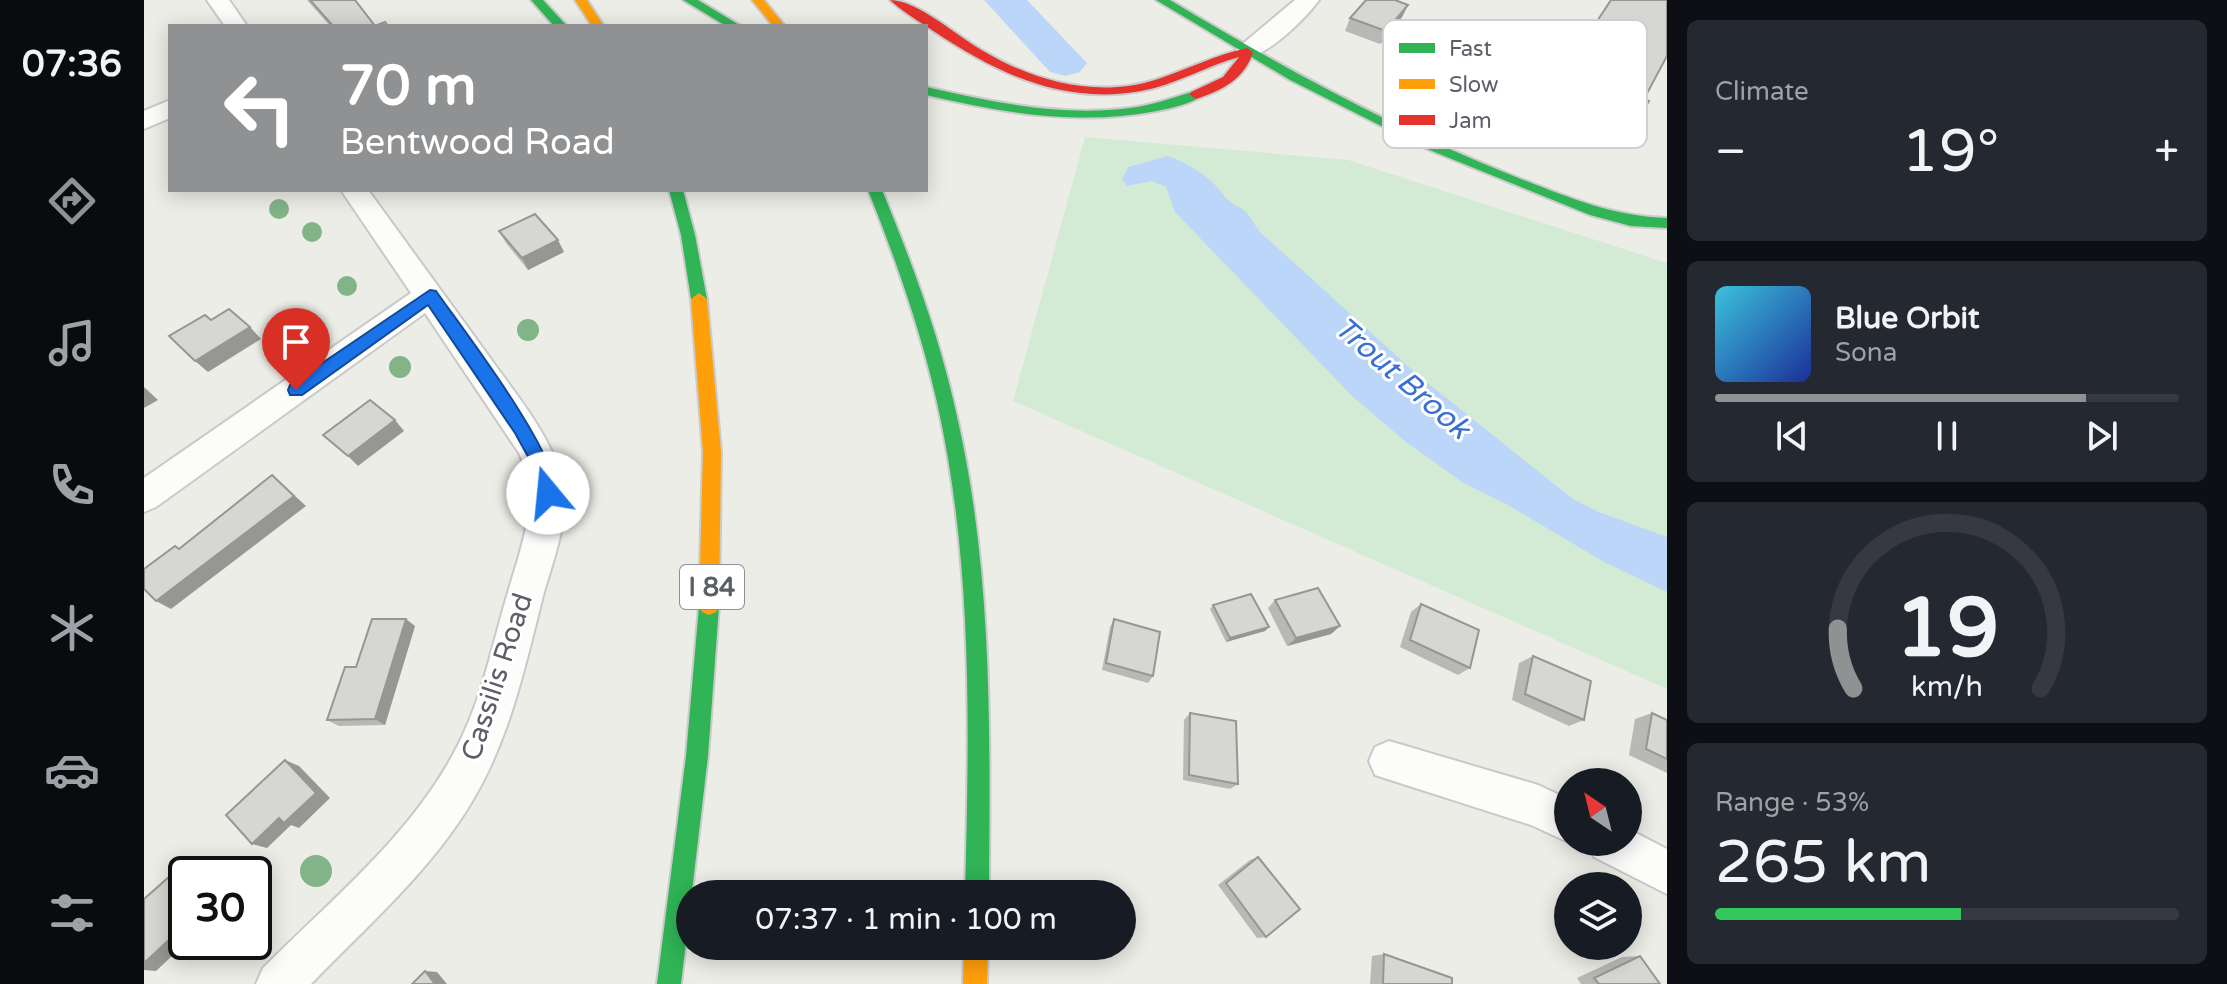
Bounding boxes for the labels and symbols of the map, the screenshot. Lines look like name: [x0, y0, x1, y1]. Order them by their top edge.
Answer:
legend: [1383, 20, 1647, 148]
text: Fast: [1449, 36, 1492, 62]
text: Slow: [1449, 72, 1499, 98]
text: Jam: [1449, 108, 1492, 134]
pin: [262, 308, 330, 390]
water label: Trout Brook: [1327, 309, 1479, 449]
position arrow: [506, 451, 590, 535]
road number: I 84: [680, 565, 744, 609]
street label: Cassilis Road: [454, 589, 540, 765]
north arrow: [1554, 768, 1642, 856]
speed limit sign: 30: [168, 856, 272, 960]

